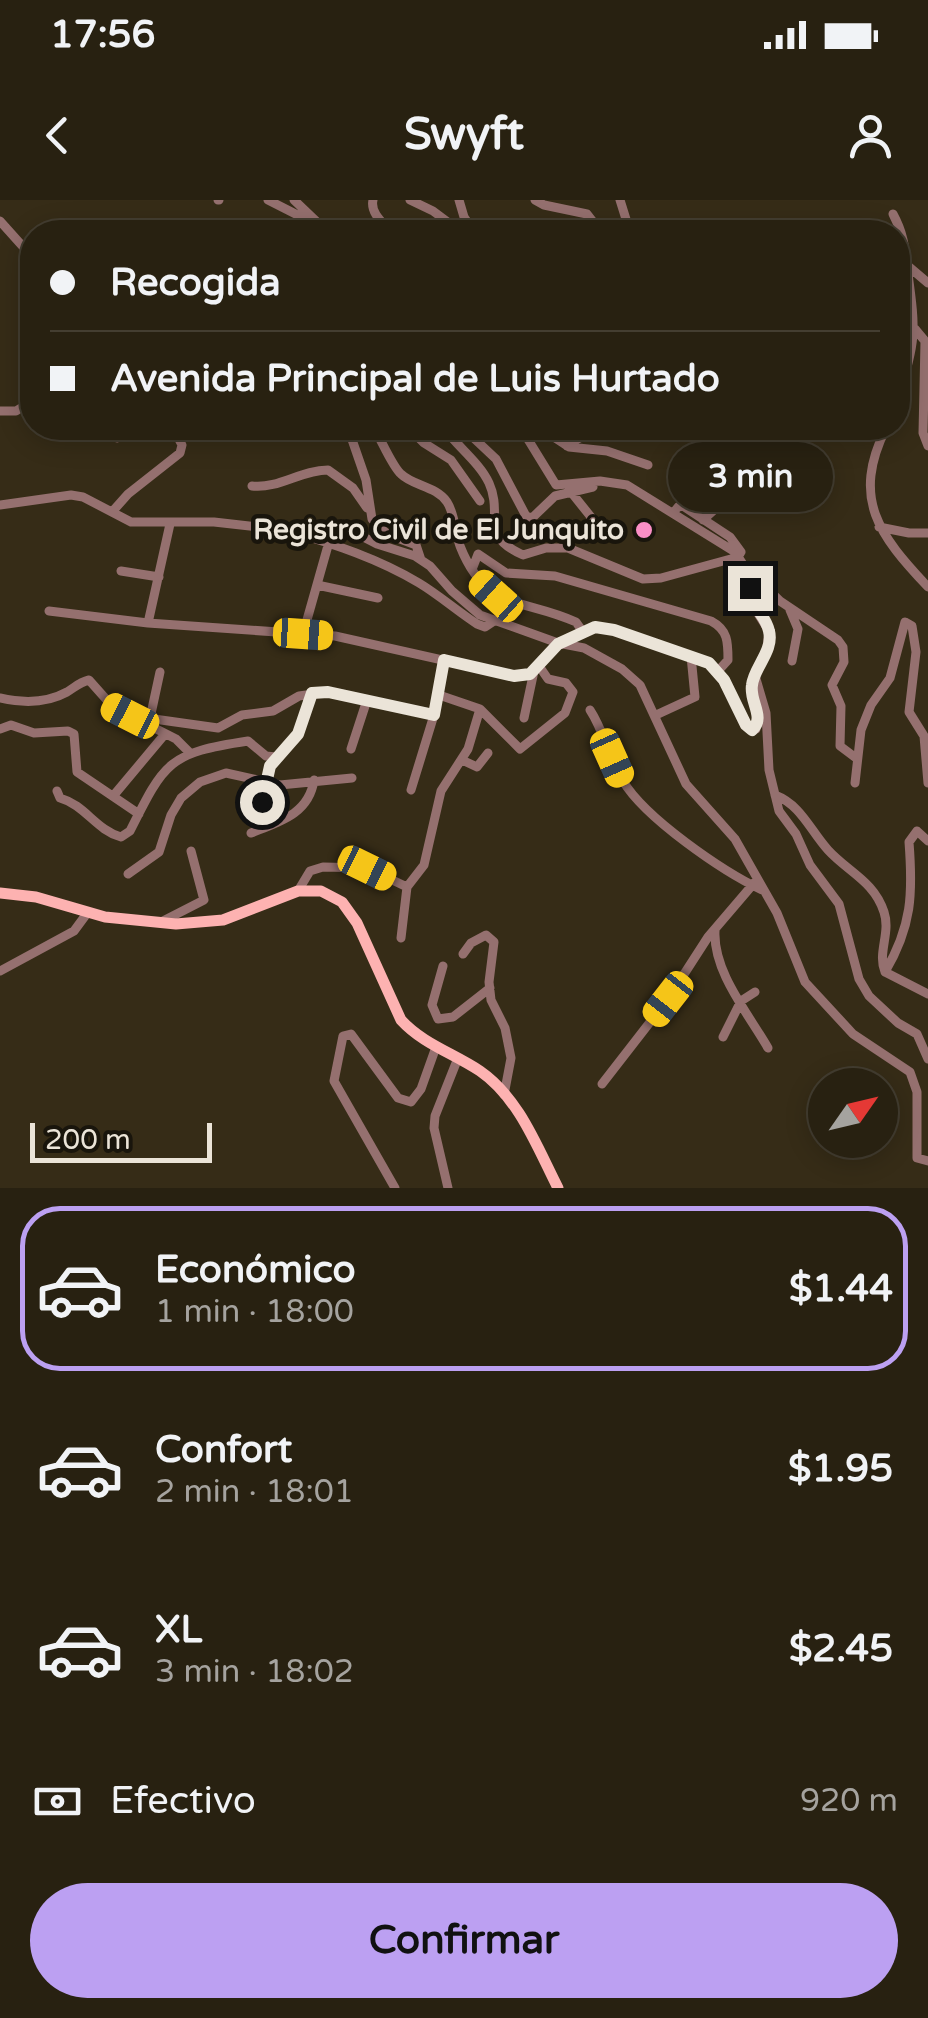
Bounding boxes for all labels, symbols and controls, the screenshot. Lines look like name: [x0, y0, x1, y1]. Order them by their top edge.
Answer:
text: 17:56: [50, 12, 155, 58]
icon: back: [30, 108, 85, 163]
text: Swyft: [404, 108, 524, 162]
icon: person: [843, 108, 898, 163]
text: Recogida: [110, 260, 281, 306]
text: Avenida Principal de Luis Hurtado: [110, 356, 720, 402]
callout: 3 min: [668, 443, 832, 513]
text: 3 min: [708, 458, 793, 496]
place label: Registro Civil de El Junquito: [253, 513, 624, 547]
marker: Registro Civil de El Junquito: [633, 519, 655, 541]
car: [464, 565, 528, 627]
route end: [728, 566, 773, 611]
car: [272, 617, 334, 651]
car: [96, 689, 164, 743]
car: [586, 724, 638, 792]
route start: [240, 780, 285, 825]
car: [333, 841, 401, 895]
car: [638, 966, 698, 1032]
north arrow: [808, 1068, 898, 1158]
map controls: [808, 1068, 898, 1158]
scale bar: [30, 1118, 212, 1163]
text: 200 m: [45, 1123, 131, 1157]
icon: car: [35, 1244, 125, 1334]
text: Económico: [155, 1247, 356, 1293]
text: $1.44: [789, 1266, 893, 1312]
text: 1 min · 18:00: [155, 1293, 354, 1331]
icon: car: [35, 1424, 125, 1514]
text: Confort: [155, 1427, 292, 1473]
text: $1.95: [788, 1446, 893, 1492]
text: 2 min · 18:01: [155, 1473, 354, 1511]
icon: car: [35, 1604, 125, 1694]
text: XL: [155, 1607, 202, 1653]
text: $2.45: [789, 1626, 893, 1672]
text: 3 min · 18:02: [155, 1653, 354, 1691]
icon: cash: [30, 1774, 85, 1829]
text: Efectivo: [110, 1778, 256, 1824]
text: 920 m: [800, 1782, 898, 1820]
button: Confirmar: [30, 1883, 898, 1998]

